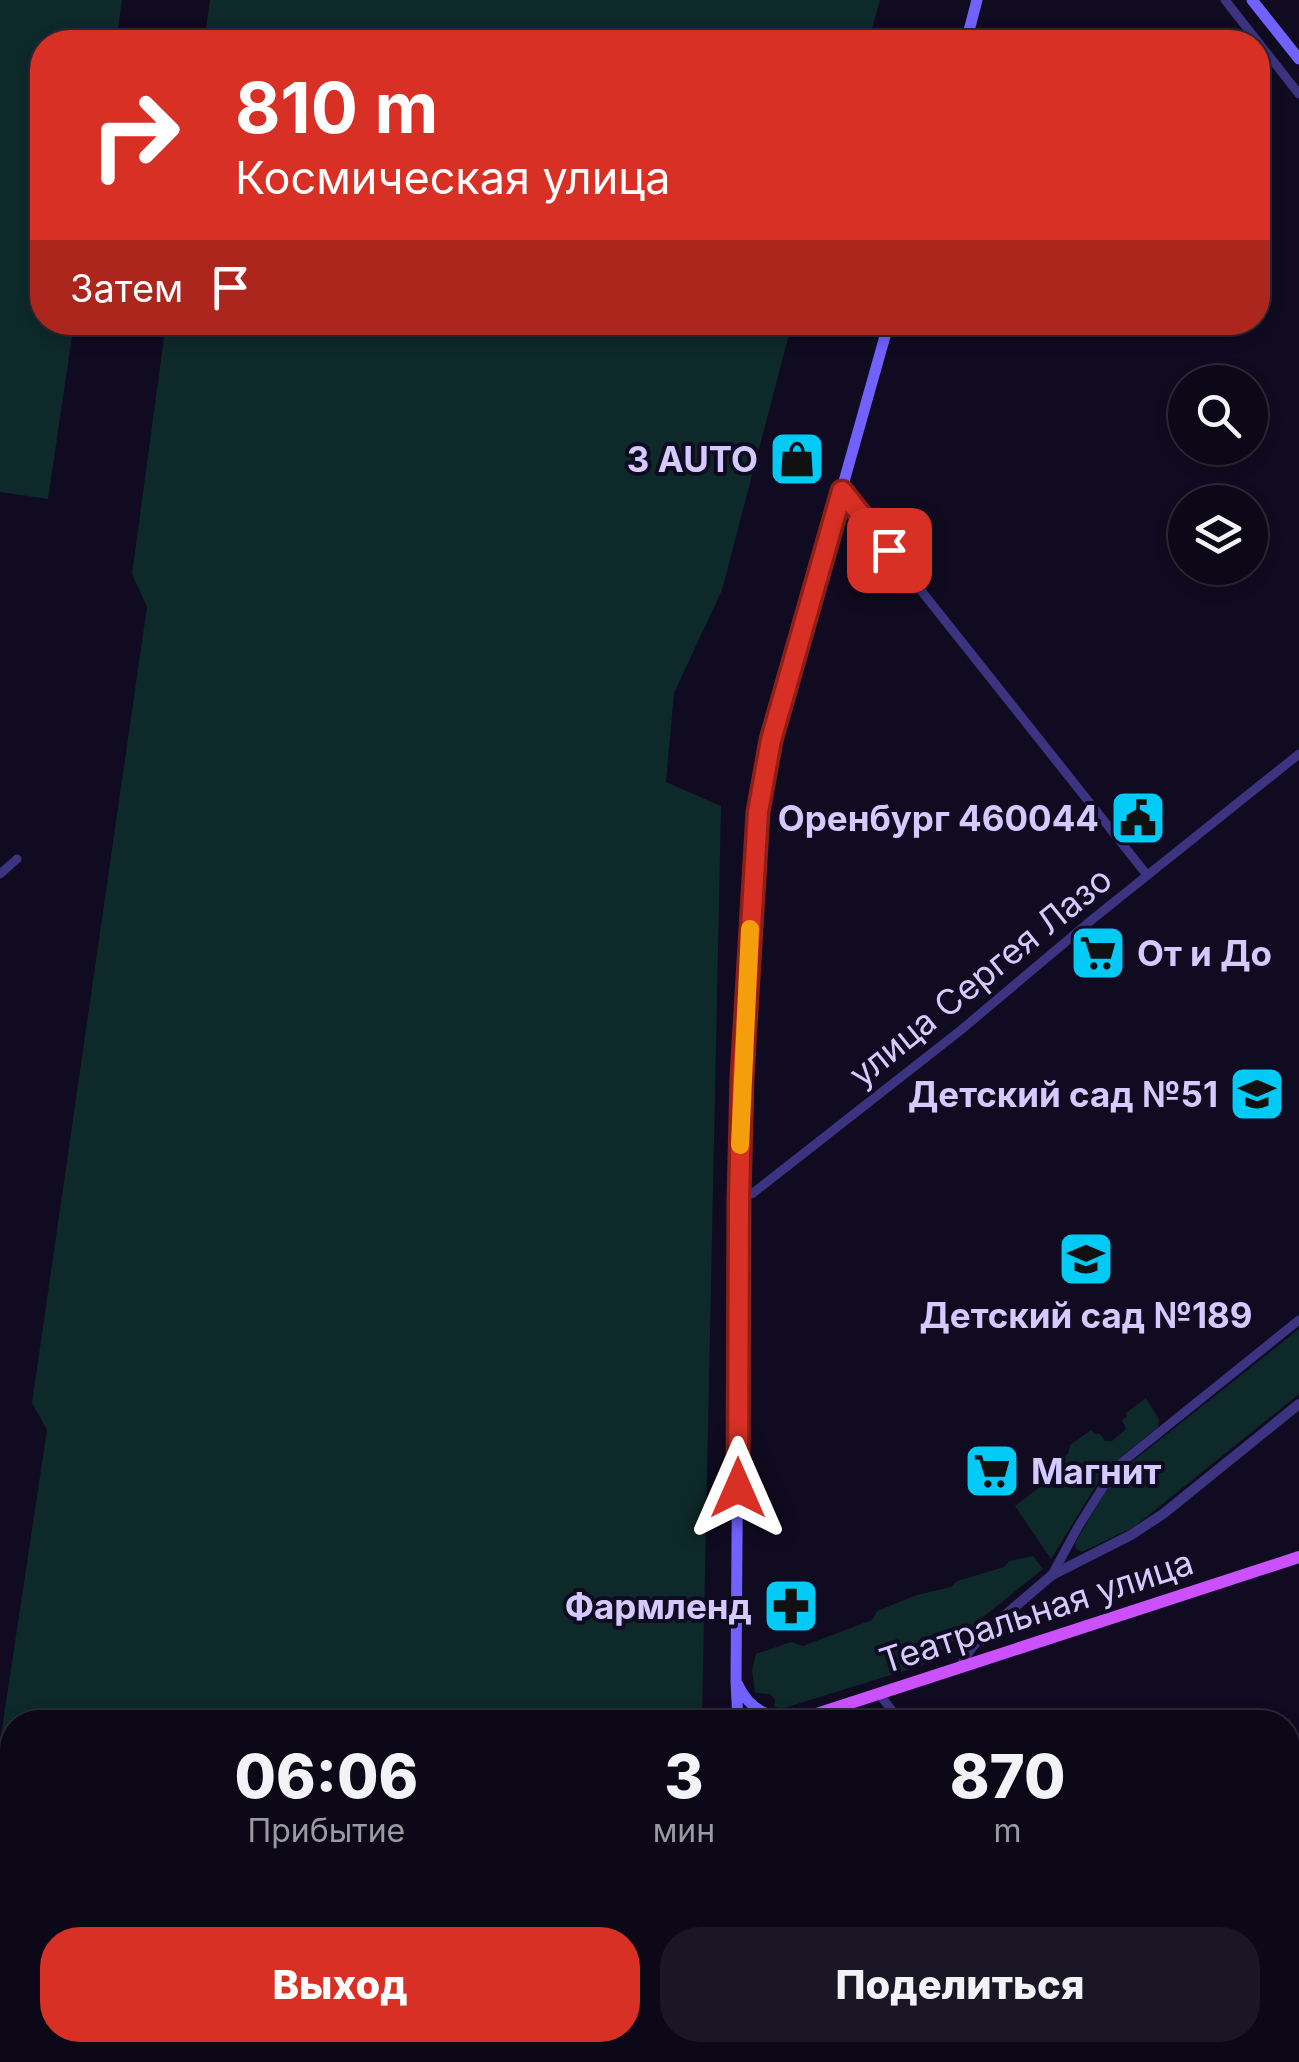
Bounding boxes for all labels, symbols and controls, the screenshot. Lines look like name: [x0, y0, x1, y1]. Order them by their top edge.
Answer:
text: 810 m: [235, 65, 438, 150]
icon: right: [70, 70, 200, 200]
text: Космическая улица: [235, 150, 670, 205]
icon: arrive: [203, 260, 258, 315]
text: Затем: [70, 265, 183, 311]
map controls: [1168, 365, 1268, 585]
button: search: [1168, 365, 1268, 465]
shop icon: 3 AUTO: [767, 429, 827, 489]
place label: 3 AUTO: [627, 438, 758, 480]
button: layers: [1168, 485, 1268, 585]
pin: [847, 508, 932, 593]
icon: arrive: [862, 523, 917, 578]
public building icon: Оренбург 460044: [1108, 788, 1168, 848]
place label: Оренбург 460044: [778, 797, 1099, 839]
street label: улица Сергея Лазо: [840, 857, 1120, 1095]
supermarket icon: От и До: [1068, 923, 1128, 983]
place label: От и До: [1137, 932, 1272, 974]
school or university icon: Детский сад №51: [1227, 1064, 1287, 1124]
place label: Детский сад №51: [908, 1073, 1218, 1115]
school or university icon: Детский сад №189: [1056, 1229, 1116, 1289]
place label: Детский сад №189: [919, 1294, 1253, 1336]
position arrow: [686, 1436, 790, 1540]
supermarket icon: Магнит: [962, 1441, 1022, 1501]
place label: Магнит: [1031, 1450, 1162, 1492]
street label: Театральная улица: [874, 1540, 1198, 1682]
pharmacy icon: Фармленд: [761, 1576, 821, 1636]
place label: Фармленд: [565, 1585, 752, 1627]
text: 06:06: [235, 1740, 418, 1812]
text: 3: [664, 1740, 704, 1812]
text: 870: [950, 1740, 1065, 1812]
text: Прибытие: [247, 1811, 405, 1850]
text: мин: [653, 1811, 715, 1850]
text: m: [994, 1811, 1022, 1850]
button: Выход: [40, 1927, 640, 2042]
button: Поделиться: [660, 1927, 1260, 2042]

